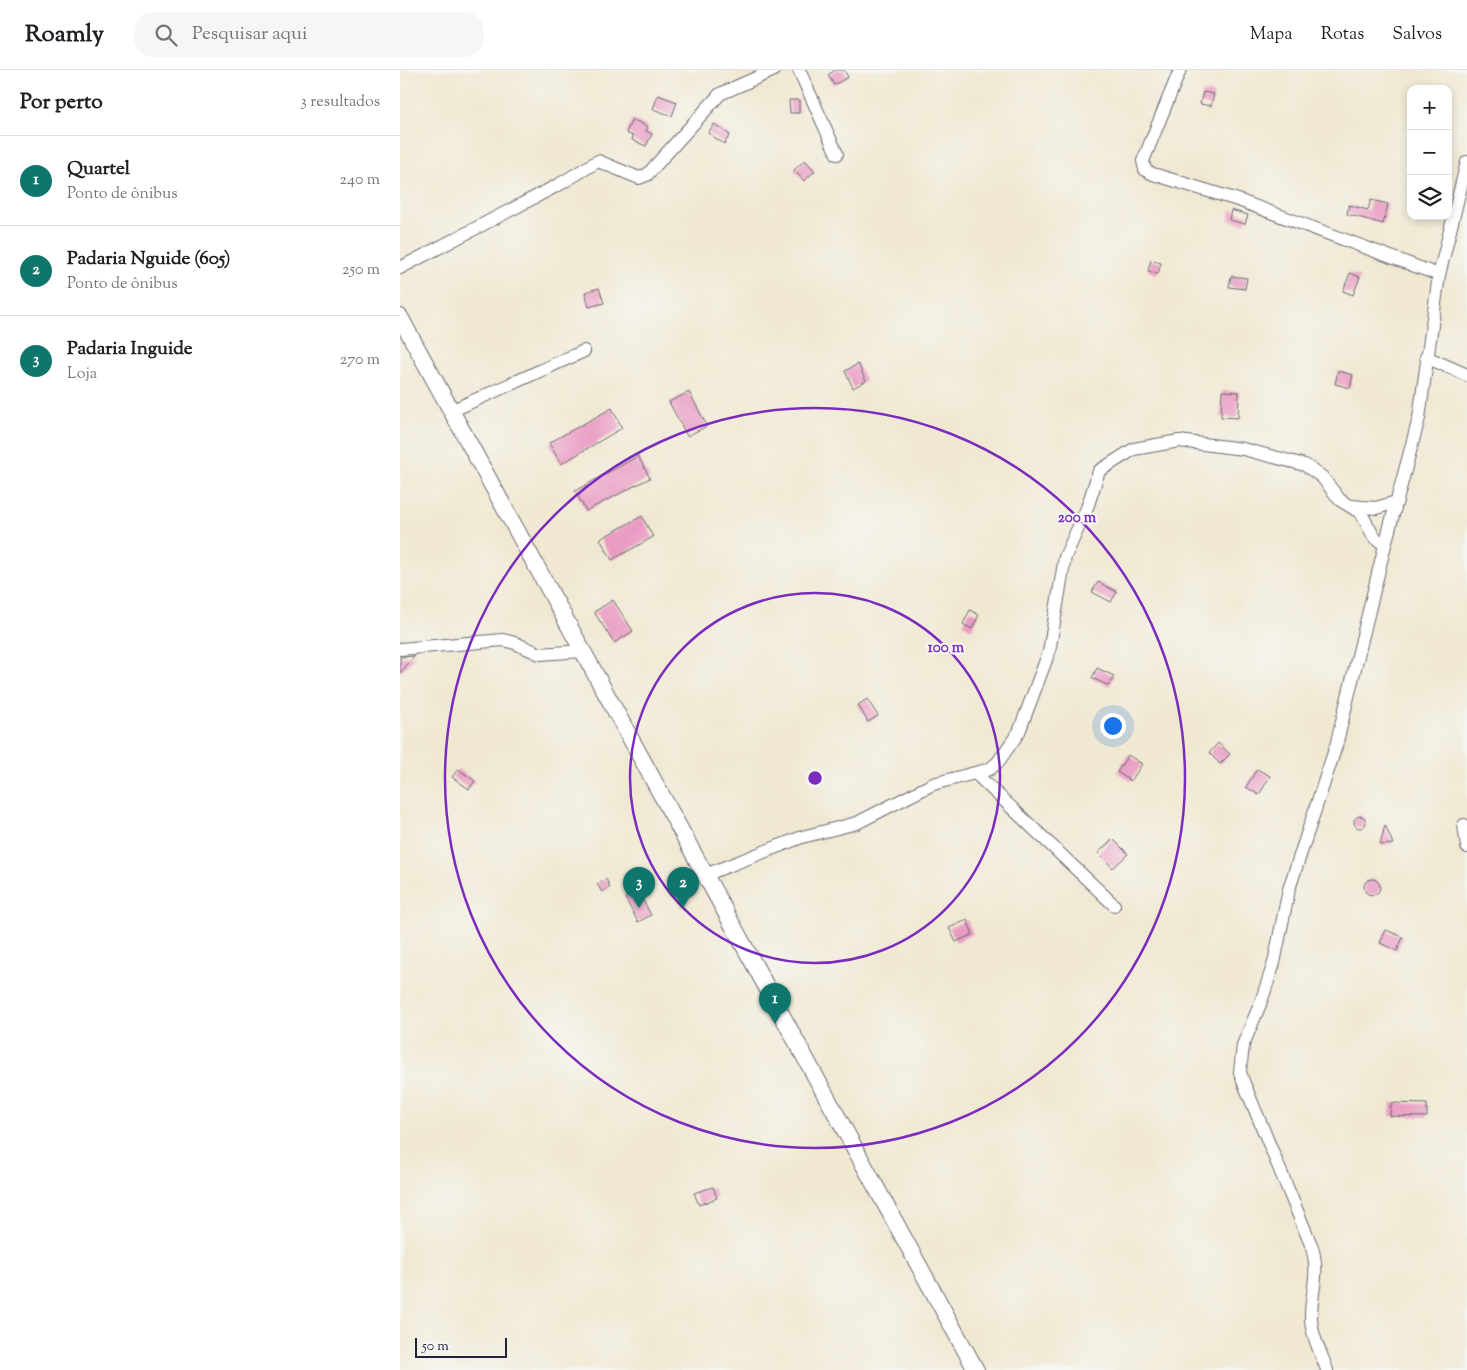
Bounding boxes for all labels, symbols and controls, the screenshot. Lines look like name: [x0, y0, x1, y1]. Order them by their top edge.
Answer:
search box: [134, 12, 484, 57]
text: Roamly: [25, 18, 104, 52]
icon: search: [152, 21, 180, 49]
text: Pesquisar aqui: [192, 21, 307, 48]
text: Mapa: [1250, 22, 1293, 48]
text: Rotas: [1321, 22, 1364, 48]
text: Salvos: [1392, 22, 1442, 48]
map controls: [1407, 85, 1452, 220]
button: +: [1407, 85, 1452, 130]
text: Por perto: [20, 88, 103, 118]
text: 3 resultados: [300, 91, 380, 114]
button: −: [1407, 130, 1452, 175]
text: Quartel: [67, 156, 130, 183]
text: 1: [33, 169, 39, 192]
text: 240 m: [339, 169, 380, 192]
button: layers: [1407, 175, 1452, 220]
text: Ponto de ônibus: [67, 183, 178, 206]
text: Padaria Nguide (605): [67, 246, 231, 273]
text: 2: [32, 259, 40, 282]
text: 250 m: [342, 259, 380, 282]
text: Ponto de ônibus: [67, 273, 178, 296]
text: Padaria Inguide: [67, 336, 193, 363]
text: 3: [33, 349, 39, 372]
text: 270 m: [340, 349, 380, 372]
text: Loja: [67, 363, 97, 386]
text: 200 m: [1058, 508, 1097, 529]
text: 100 m: [928, 638, 965, 659]
your location: [1100, 713, 1126, 739]
centre of rings: [806, 769, 824, 787]
pin: 3: [623, 867, 655, 908]
pin: 2: [667, 867, 699, 908]
pin: 1: [759, 983, 791, 1024]
scale bar: [415, 1335, 508, 1358]
text: 50 m: [422, 1337, 449, 1357]

